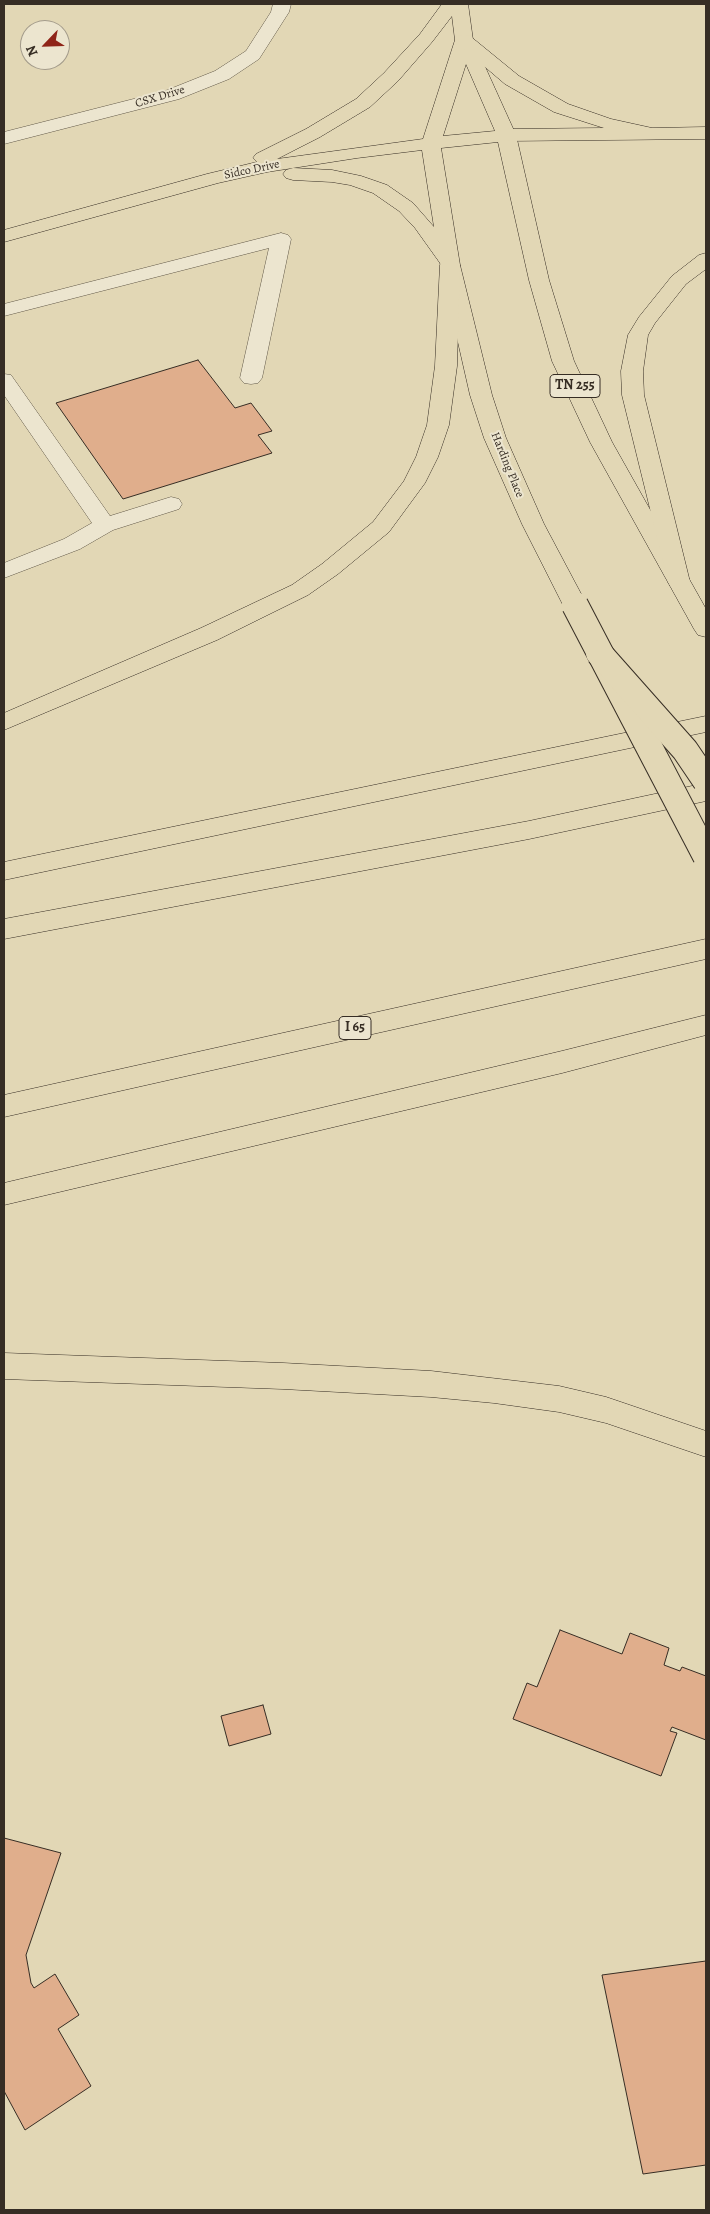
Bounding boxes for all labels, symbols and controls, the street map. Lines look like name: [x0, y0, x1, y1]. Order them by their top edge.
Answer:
north arrow: [20, 20, 70, 70]
text: N: [21, 42, 43, 59]
street label: CSX Drive: [133, 83, 187, 111]
street label: Sidco Drive: [223, 157, 281, 183]
road number: TN 255: [550, 374, 600, 398]
street label: Harding Place: [487, 430, 527, 500]
road number: I 65: [339, 1016, 371, 1040]

